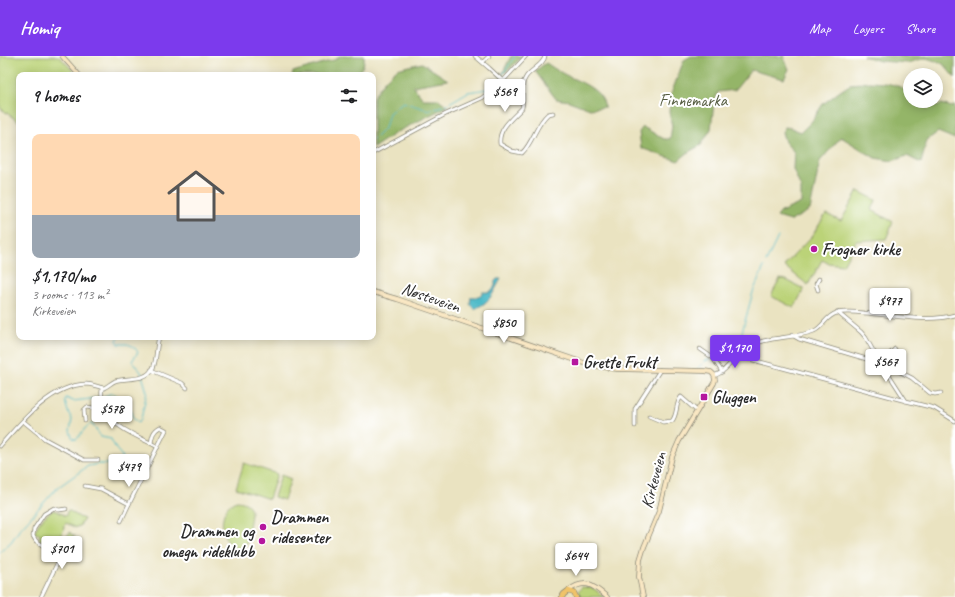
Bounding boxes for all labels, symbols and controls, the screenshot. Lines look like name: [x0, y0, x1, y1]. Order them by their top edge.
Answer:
text: Homiq: [20, 16, 59, 40]
text: Map: [809, 20, 831, 37]
text: Layers: [853, 20, 884, 37]
text: Share: [906, 20, 935, 37]
map controls: [903, 68, 943, 108]
button: layers: [903, 68, 943, 108]
pin: $569: [481, 79, 529, 113]
text: $569: [493, 84, 517, 100]
icon: filters: [338, 85, 360, 107]
text: 9 homes: [32, 86, 80, 107]
park label: Finnemarka: [659, 90, 729, 111]
icon: home: [160, 160, 232, 232]
place label: Frogner kirke: [822, 239, 902, 260]
marker: Frogner kirke: [809, 244, 819, 254]
text: $1,170/mo: [32, 266, 95, 287]
street label: Nøsteveien: [399, 278, 464, 318]
text: 3 rooms · 113 m²: [32, 287, 108, 303]
pin: $977: [866, 288, 914, 322]
text: $977: [878, 293, 902, 309]
text: Kirkeveien: [32, 303, 76, 319]
pin: $850: [480, 310, 528, 344]
text: $850: [492, 315, 516, 331]
pin: $1,170: [702, 335, 768, 369]
text: $1,170: [719, 340, 751, 356]
pin: $567: [862, 349, 910, 383]
place label: Grette Frukt: [583, 352, 659, 373]
text: $567: [874, 354, 898, 370]
marker: Grette Frukt: [570, 357, 580, 367]
place label: Gluggen: [712, 387, 757, 408]
marker: Gluggen: [699, 392, 709, 402]
pin: $578: [88, 396, 136, 430]
text: $578: [100, 401, 124, 417]
street label: Kirkeveien: [636, 448, 671, 510]
pin: $479: [105, 454, 153, 488]
text: $479: [117, 459, 141, 475]
place label: Drammen ridesenter: [271, 507, 332, 548]
place label: Drammen og omegn rideklubb: [162, 521, 256, 562]
marker: Drammen ridesenter: [258, 522, 268, 532]
pin: $701: [38, 536, 86, 570]
marker: Drammen og omegn rideklubb: [257, 536, 267, 546]
text: $701: [50, 541, 74, 557]
pin: $644: [552, 543, 600, 577]
text: $644: [564, 548, 588, 564]

